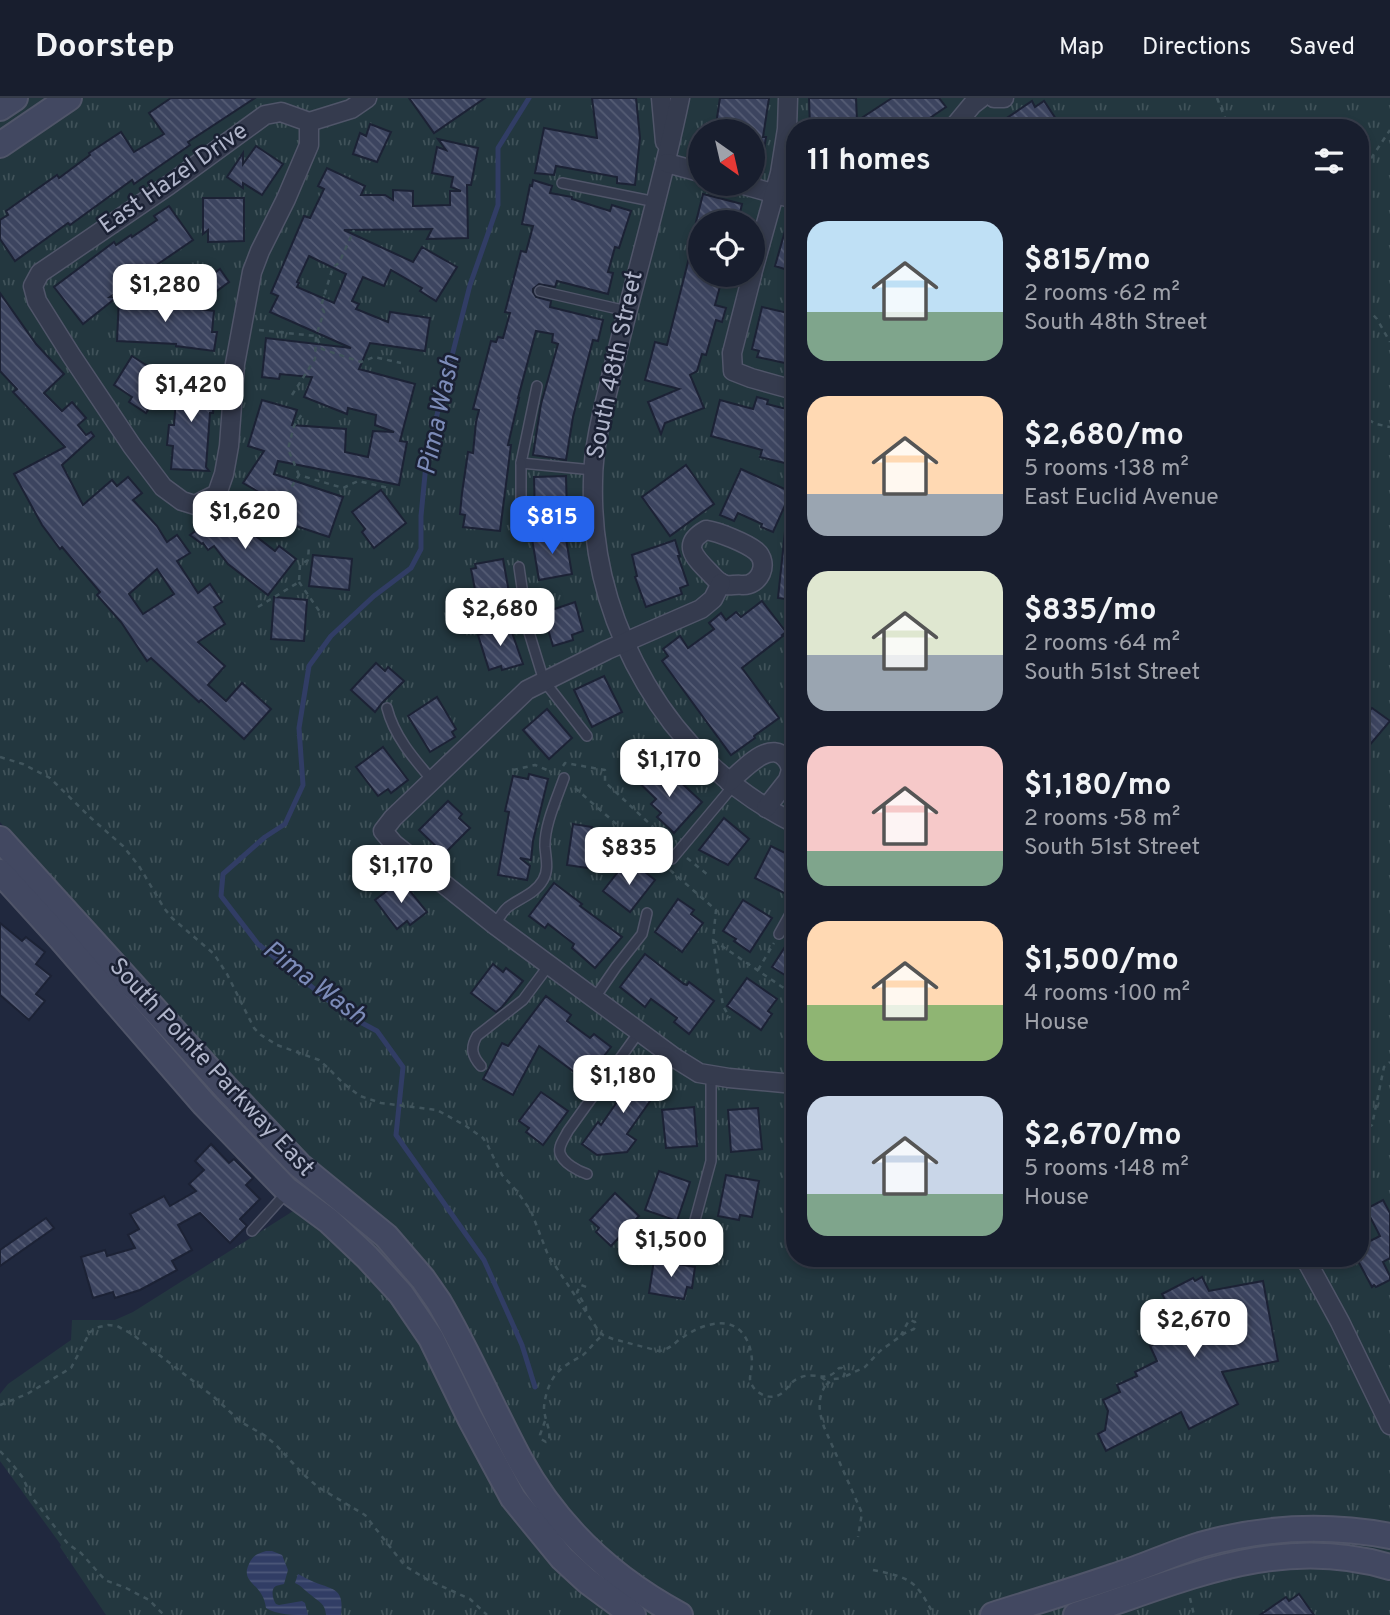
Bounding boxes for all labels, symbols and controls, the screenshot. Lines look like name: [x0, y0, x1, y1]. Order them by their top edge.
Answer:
text: Doorstep: [35, 27, 175, 69]
text: Map: [1059, 33, 1104, 63]
text: Directions: [1142, 33, 1251, 63]
text: Saved: [1289, 33, 1355, 63]
street label: East Hazel Drive: [94, 117, 254, 241]
north arrow: [688, 119, 765, 196]
map controls: [688, 119, 765, 287]
icon: filters: [1310, 142, 1348, 180]
text: 11 homes: [807, 143, 931, 180]
button: locate: [688, 210, 765, 287]
text: $815/mo: [1024, 243, 1150, 280]
icon: home: [863, 249, 947, 333]
pin: $1,280: [108, 264, 222, 324]
street label: South 48th Street: [581, 268, 651, 462]
text: $1,280: [129, 272, 201, 301]
text: 2 rooms · 62 m²: [1024, 280, 1180, 309]
text: South 48th Street: [1024, 309, 1208, 338]
water label: Pima Wash: [411, 352, 469, 478]
pin: $1,420: [134, 364, 248, 424]
text: $1,420: [154, 372, 228, 401]
text: $2,680/mo: [1024, 418, 1184, 455]
icon: home: [863, 424, 947, 508]
text: 5 rooms · 138 m²: [1024, 455, 1189, 484]
text: East Euclid Avenue: [1024, 484, 1219, 513]
pin: $1,620: [188, 491, 302, 551]
pin: $815: [511, 496, 593, 556]
text: $1,620: [209, 499, 281, 528]
text: $815: [526, 504, 578, 533]
pin: $2,680: [443, 588, 557, 648]
text: $835/mo: [1024, 593, 1156, 630]
text: $2,680: [461, 596, 539, 625]
icon: home: [863, 599, 947, 683]
text: 2 rooms · 64 m²: [1024, 630, 1180, 659]
text: South 51st Street: [1024, 659, 1200, 688]
pin: $1,170: [612, 740, 726, 799]
text: $1,170: [636, 747, 702, 776]
text: $1,180/mo: [1024, 768, 1171, 805]
icon: home: [863, 774, 947, 858]
text: 2 rooms · 58 m²: [1024, 805, 1180, 834]
pin: $835: [588, 828, 670, 887]
text: South 51st Street: [1024, 834, 1200, 863]
text: $835: [601, 835, 657, 864]
pin: $1,170: [344, 846, 458, 905]
text: $1,170: [368, 853, 434, 882]
water label: Pima Wash: [255, 934, 373, 1034]
text: $1,500/mo: [1024, 943, 1179, 980]
icon: home: [863, 949, 947, 1033]
street label: South Pointe Parkway East: [102, 953, 320, 1183]
text: 4 rooms · 100 m²: [1024, 980, 1190, 1009]
text: House: [1024, 1009, 1089, 1038]
pin: $1,180: [566, 1056, 680, 1115]
text: $1,180: [589, 1063, 657, 1092]
text: $2,670/mo: [1024, 1118, 1181, 1155]
icon: home: [863, 1124, 947, 1208]
text: 5 rooms · 148 m²: [1024, 1155, 1189, 1184]
text: House: [1024, 1184, 1089, 1213]
pin: $1,500: [614, 1220, 728, 1279]
text: $1,500: [634, 1227, 708, 1256]
pin: $2,670: [1137, 1300, 1251, 1359]
text: $2,670: [1156, 1307, 1232, 1336]

